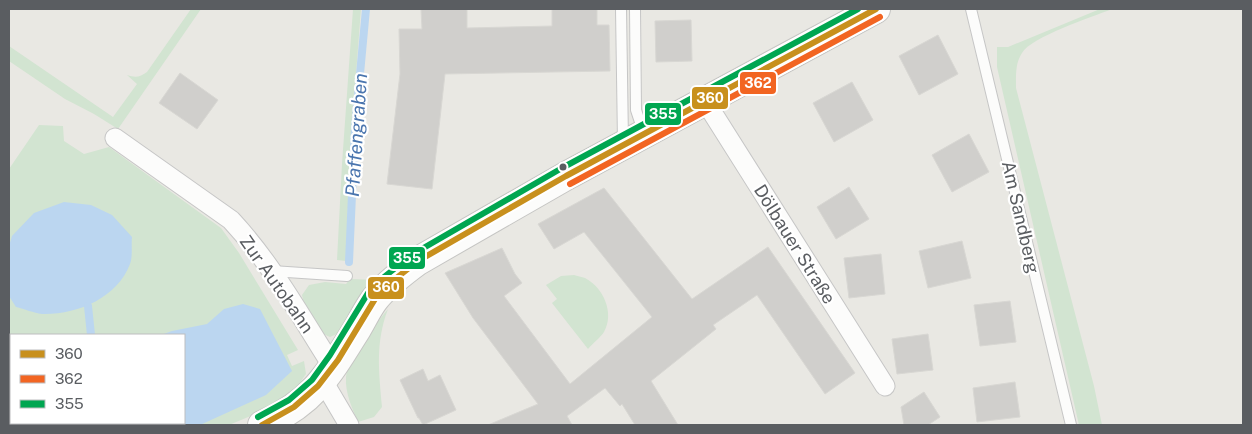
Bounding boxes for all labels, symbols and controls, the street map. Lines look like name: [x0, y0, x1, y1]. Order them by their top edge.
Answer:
line badge: 362: [739, 71, 777, 95]
water label: Pfaffengraben: [341, 73, 371, 197]
text: 362: [744, 75, 772, 91]
line badge: 360: [691, 86, 729, 110]
text: 360: [696, 90, 724, 106]
line badge: 355: [644, 102, 682, 126]
text: 355: [649, 106, 677, 122]
street label: Am Sandberg: [998, 159, 1044, 275]
unlabelled marker: [558, 162, 568, 172]
street label: Dölbauer Straße: [750, 180, 840, 308]
street label: Zur Autobahn: [235, 231, 319, 337]
line badge: 355: [388, 246, 426, 270]
text: 355: [393, 250, 421, 266]
line badge: 360: [367, 276, 405, 300]
text: 360: [372, 279, 400, 295]
legend: [10, 334, 185, 424]
text: 360: [55, 345, 83, 362]
text: 362: [55, 370, 83, 387]
text: 355: [55, 395, 84, 412]

